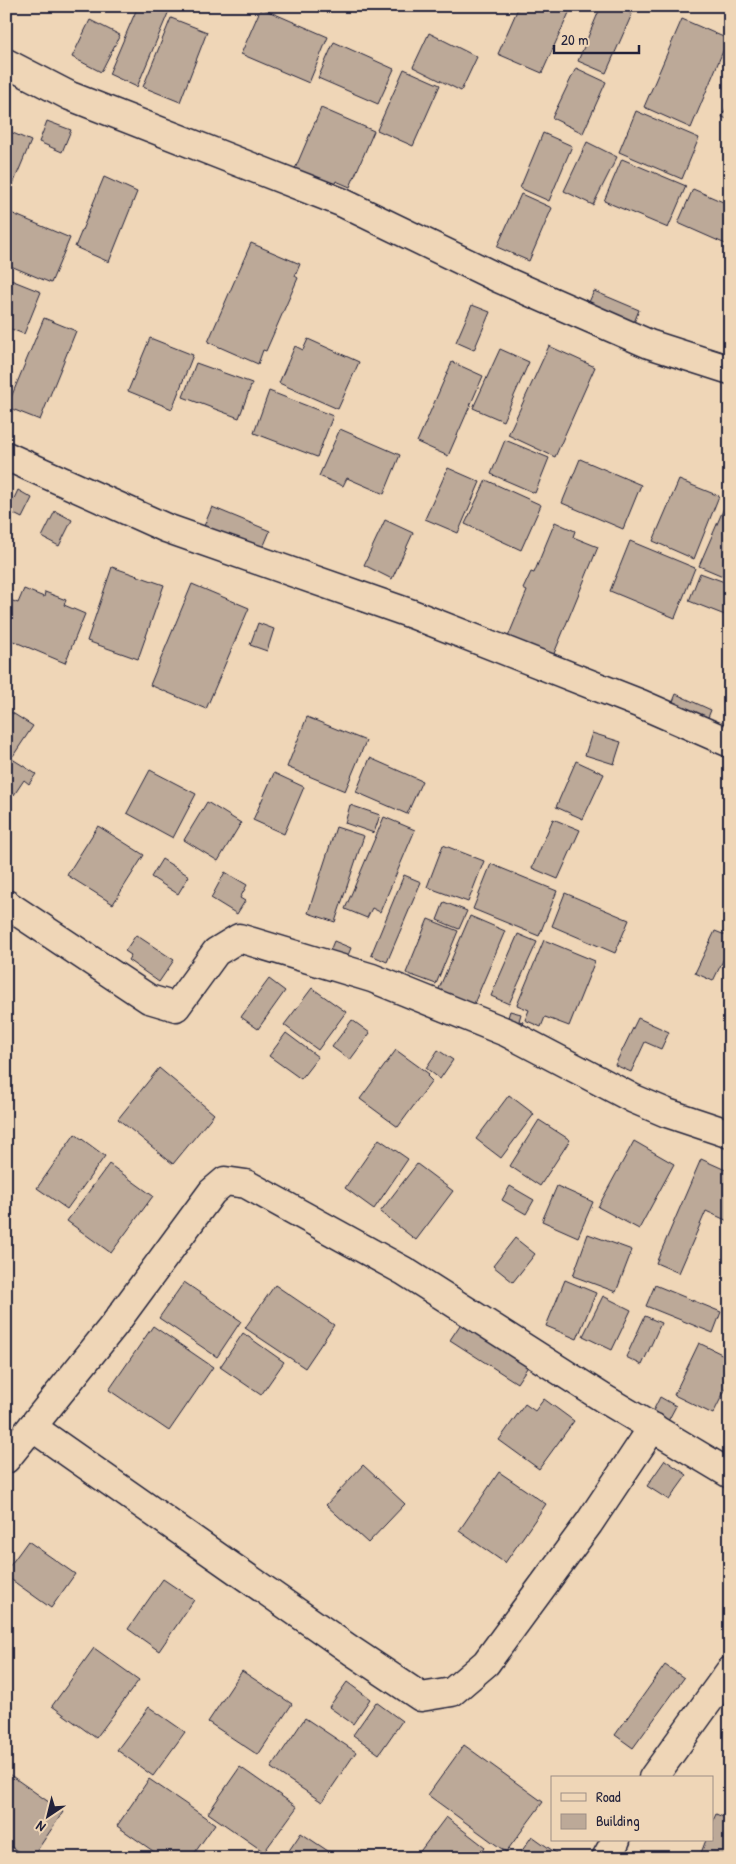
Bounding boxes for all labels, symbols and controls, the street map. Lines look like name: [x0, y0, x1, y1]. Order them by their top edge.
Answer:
scale bar: [554, 22, 638, 54]
text: 20 m: [561, 29, 588, 50]
legend: [551, 1776, 714, 1842]
text: Road: [596, 1786, 621, 1807]
north arrow: [22, 1792, 72, 1842]
text: Building: [596, 1810, 640, 1831]
text: N: [31, 1817, 49, 1837]

